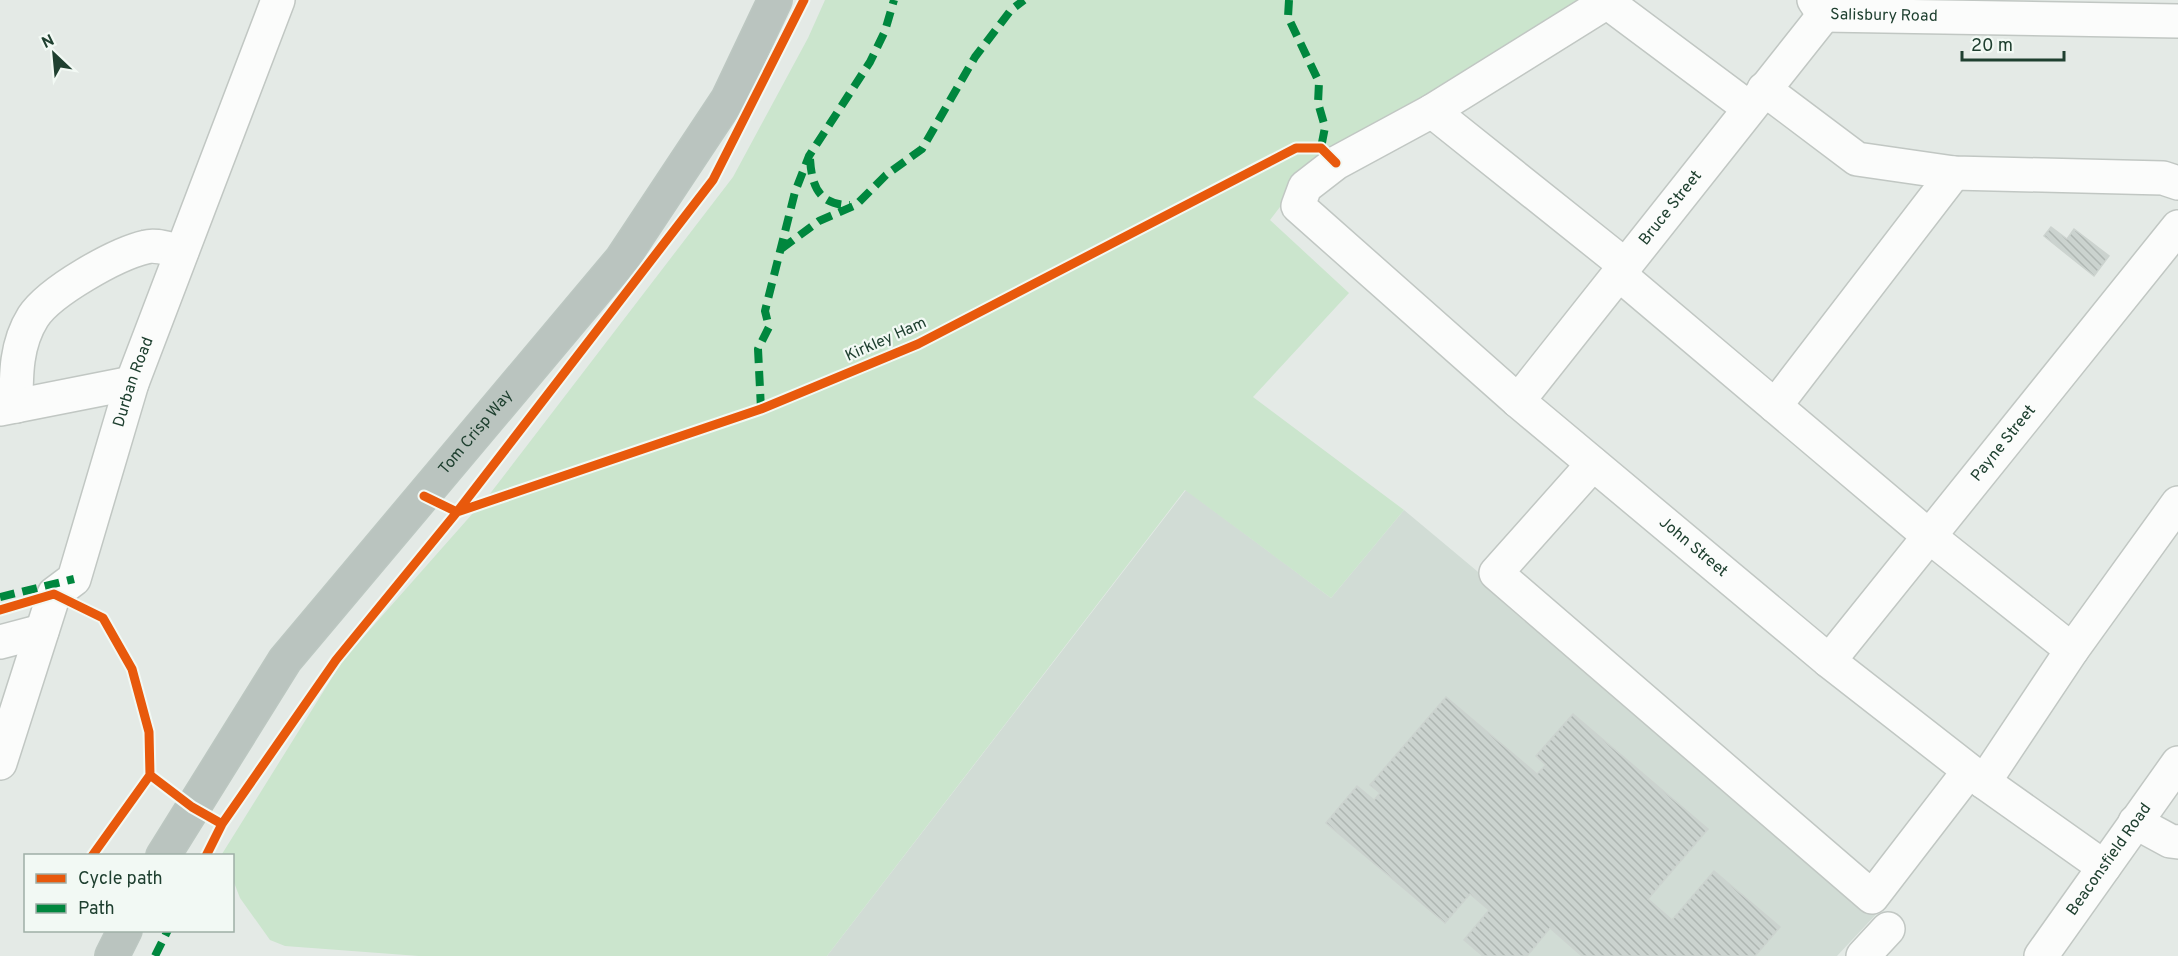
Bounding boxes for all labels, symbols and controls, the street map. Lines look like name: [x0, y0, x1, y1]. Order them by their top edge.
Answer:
street label: Salisbury Road: [1830, 5, 1938, 27]
north arrow: [24, 24, 84, 84]
scale bar: [1962, 24, 2064, 62]
text: N: [39, 31, 58, 54]
text: 20 m: [1971, 35, 2013, 58]
street label: Bruce Street: [1635, 167, 1707, 250]
street label: Kirkley Ham: [842, 313, 930, 367]
street label: Durban Road: [109, 334, 158, 430]
street label: Tom Crisp Way: [435, 386, 517, 479]
street label: Payne Street: [1967, 401, 2041, 486]
street label: John Street: [1654, 513, 1731, 582]
street label: Beaconsfield Road: [2063, 800, 2156, 920]
legend: [24, 854, 234, 932]
text: Cycle path: [78, 868, 163, 891]
text: Path: [78, 898, 115, 921]

